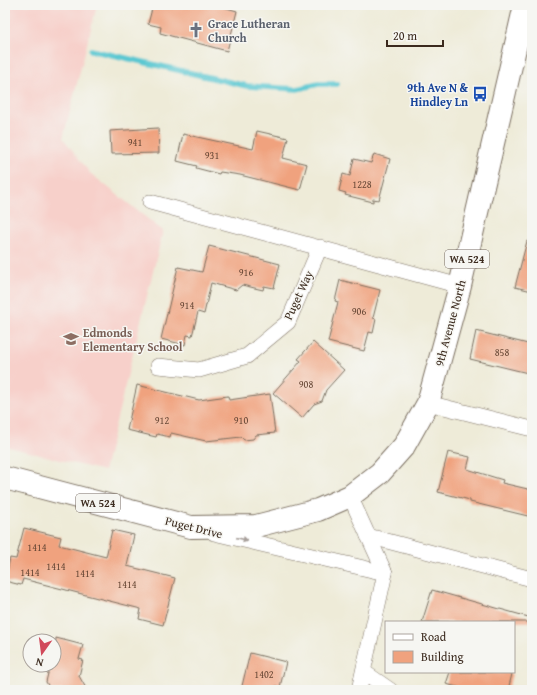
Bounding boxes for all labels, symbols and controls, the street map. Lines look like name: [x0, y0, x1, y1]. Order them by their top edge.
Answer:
place label: Grace Lutheran Church: [208, 15, 290, 46]
church icon: Grace Lutheran Church: [187, 21, 205, 39]
scale bar: [387, 22, 443, 48]
text: 20 m: [393, 27, 417, 44]
place label: 9th Ave N & Hindley Ln: [407, 79, 469, 110]
bus stop icon: 9th Ave N & Hindley Ln: [471, 85, 489, 103]
house number: 941: [128, 135, 142, 150]
house number: 931: [205, 148, 219, 163]
house number: 1228: [352, 177, 372, 192]
road number: WA 524: [445, 250, 489, 268]
house number: 916: [239, 265, 253, 280]
street label: Puget Way: [279, 267, 317, 323]
street label: 9th Avenue North: [430, 278, 470, 368]
house number: 914: [180, 298, 194, 313]
house number: 906: [352, 304, 366, 319]
place label: Edmonds Elementary School: [83, 324, 183, 355]
school or university icon: Edmonds Elementary School: [62, 330, 80, 348]
house number: 858: [495, 345, 509, 360]
house number: 908: [299, 377, 313, 392]
house number: 912: [155, 413, 169, 428]
house number: 910: [234, 413, 248, 428]
road number: WA 524: [76, 494, 120, 512]
street label: Puget Drive: [164, 512, 225, 542]
one-way arrow: [236, 537, 249, 543]
house number: 1414: [27, 540, 47, 555]
house number: 1414: [46, 559, 66, 574]
house number: 1414: [20, 565, 40, 580]
house number: 1414: [75, 566, 95, 581]
house number: 1414: [117, 577, 137, 592]
legend: [385, 621, 515, 673]
text: Road: [421, 628, 447, 645]
north arrow: [22, 633, 62, 673]
text: Building: [421, 648, 464, 665]
text: N: [33, 654, 45, 671]
house number: 1402: [254, 667, 274, 682]

